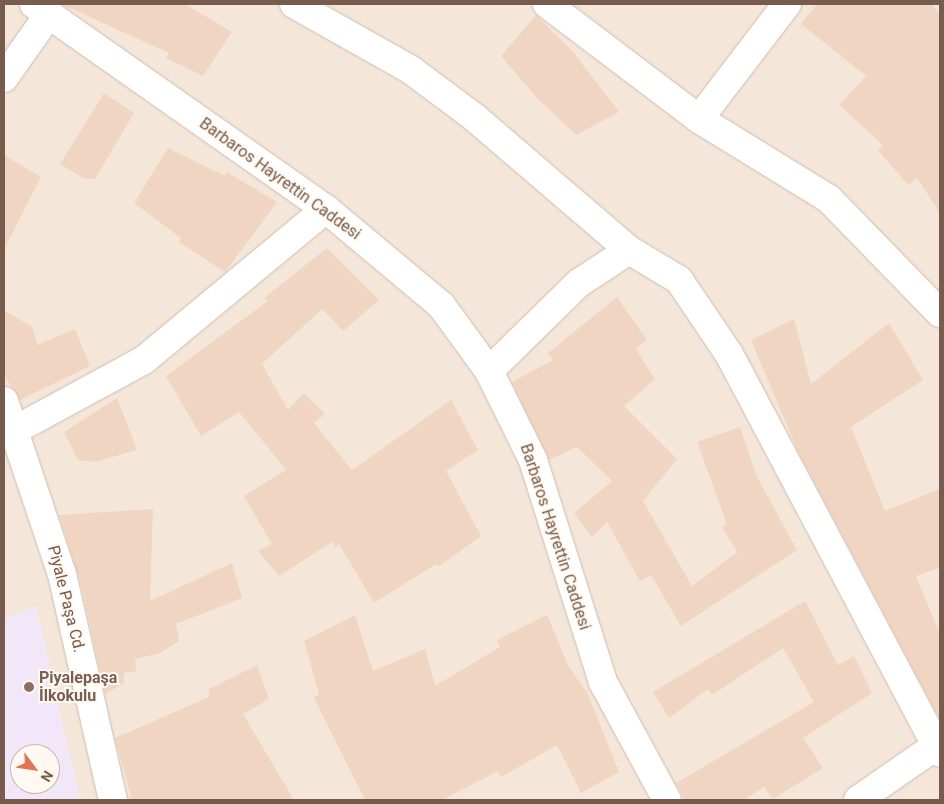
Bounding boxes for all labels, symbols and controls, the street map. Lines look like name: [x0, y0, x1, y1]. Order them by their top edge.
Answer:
street label: Barbaros Hayrettin Caddesi: [196, 114, 364, 244]
street label: Barbaros Hayrettin Caddesi: [516, 441, 594, 633]
street label: Piyale Paşa Cd.: [43, 543, 89, 655]
place label: Piyalepaşa İlkokulu: [39, 668, 117, 706]
marker: Piyalepaşa İlkokulu: [23, 681, 35, 693]
north arrow: [10, 744, 60, 794]
text: N: [38, 768, 56, 785]

